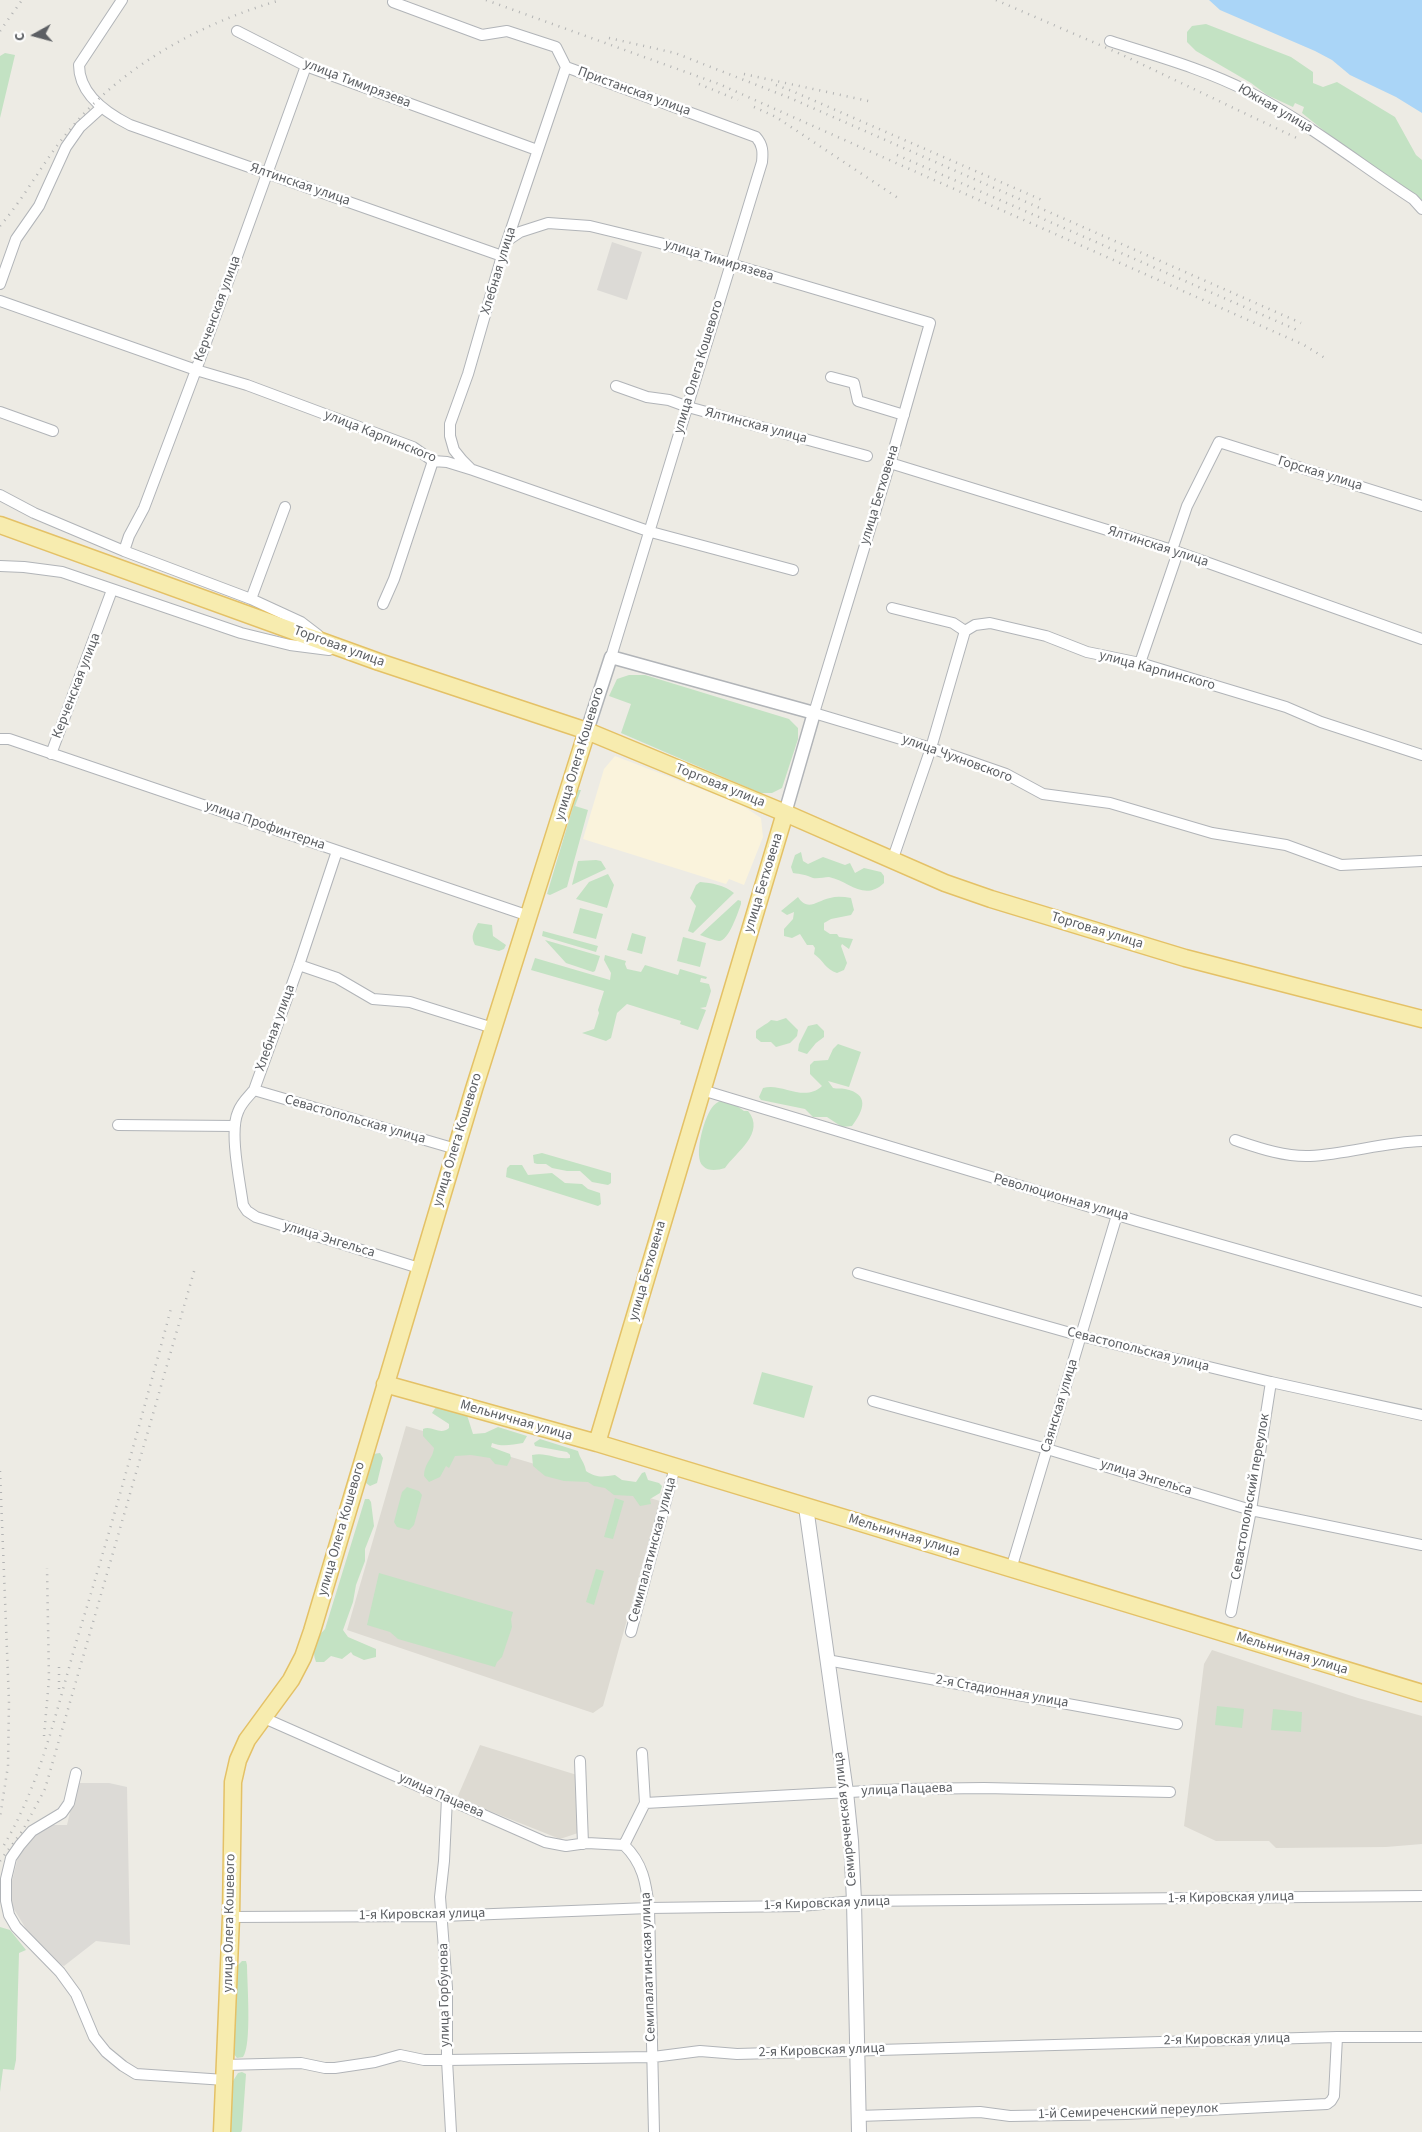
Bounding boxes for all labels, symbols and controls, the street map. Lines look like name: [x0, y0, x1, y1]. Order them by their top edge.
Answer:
north arrow: [10, 10, 60, 60]
text: С: [10, 32, 31, 42]
street label: улица Тимирязева: [301, 56, 413, 112]
street label: Пристанская улица: [575, 64, 693, 120]
street label: Южная улица: [1234, 81, 1316, 137]
street label: Ялтинская улица: [248, 160, 352, 210]
street label: Хлебная улица: [478, 225, 520, 317]
street label: улица Тимирязева: [662, 236, 776, 286]
street label: Керченская улица: [191, 254, 245, 364]
street label: улица Олега Кошевого: [671, 298, 727, 436]
street label: Ялтинская улица: [703, 404, 809, 448]
street label: улица Карпинского: [322, 407, 438, 467]
street label: улица Бетховена: [857, 443, 903, 547]
street label: Горская улица: [1276, 453, 1364, 495]
street label: Ялтинская улица: [1106, 523, 1210, 571]
street label: Торговая улица: [291, 623, 387, 671]
street label: Керченская улица: [49, 631, 105, 741]
street label: улица Карпинского: [1097, 647, 1217, 695]
street label: улица Олега Кошевого: [552, 685, 608, 823]
street label: улица Чухновского: [899, 731, 1015, 787]
street label: Торговая улица: [673, 760, 767, 812]
street label: улица Профинтерна: [203, 798, 327, 854]
street label: улица Бетховена: [741, 831, 787, 935]
street label: Торговая улица: [1049, 909, 1145, 953]
street label: Хлебная улица: [253, 982, 299, 1074]
street label: улица Олега Кошевого: [430, 1071, 486, 1209]
street label: Севастопольская улица: [283, 1092, 427, 1148]
street label: Революционная улица: [991, 1171, 1131, 1225]
street label: улица Энгельса: [281, 1218, 377, 1262]
street label: улица Бетховена: [626, 1219, 670, 1323]
street label: Севастопольская улица: [1065, 1324, 1211, 1376]
street label: Саянская улица: [1038, 1357, 1082, 1455]
street label: Мельничная улица: [458, 1397, 574, 1445]
street label: Севастопольский переулок: [1228, 1413, 1274, 1581]
street label: улица Энгельса: [1098, 1456, 1194, 1500]
street label: улица Олега Кошевого: [315, 1460, 369, 1598]
street label: Семипалатинская улица: [625, 1475, 681, 1625]
street label: Мельничная улица: [846, 1511, 962, 1561]
street label: Мельничная улица: [1234, 1629, 1350, 1679]
street label: 2-я Стадионная улица: [934, 1672, 1070, 1712]
street label: Семиреченская улица: [831, 1751, 861, 1887]
street label: улица Пацаева: [396, 1770, 486, 1822]
street label: улица Пацаева: [861, 1780, 953, 1800]
street label: улица Олега Кошевого: [220, 1854, 240, 1992]
street label: 1-я Кировская улица: [1168, 1888, 1294, 1908]
street label: Семипалатинская улица: [638, 1892, 660, 2042]
street label: 1-я Кировская улица: [763, 1893, 891, 1915]
street label: 1-я Кировская улица: [359, 1905, 485, 1925]
street label: улица Горбунова: [436, 1943, 454, 2047]
street label: 2-я Кировская улица: [1164, 2030, 1290, 2050]
street label: 2-я Кировская улица: [758, 2040, 886, 2062]
street label: 1-й Семиреченский переулок: [1038, 2100, 1218, 2124]

